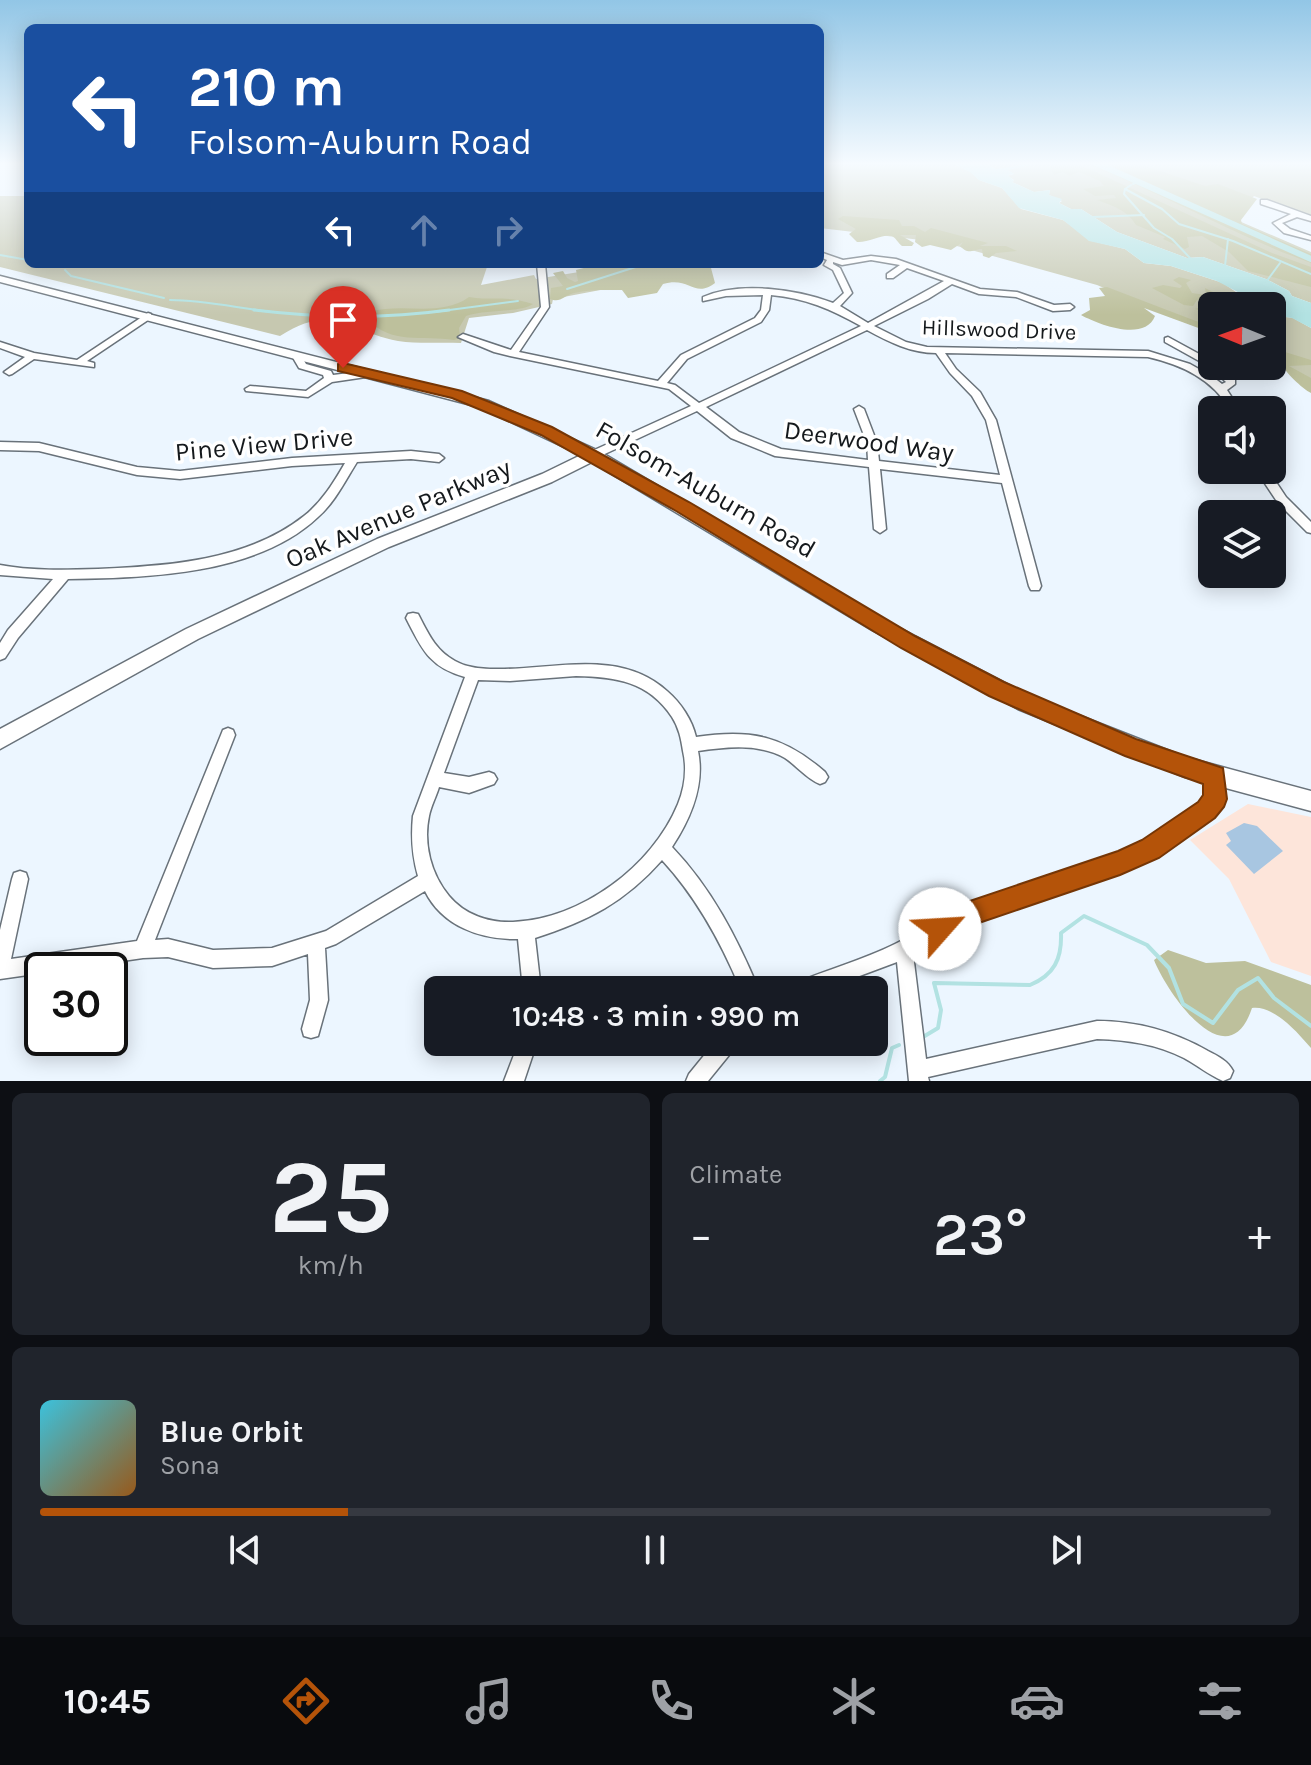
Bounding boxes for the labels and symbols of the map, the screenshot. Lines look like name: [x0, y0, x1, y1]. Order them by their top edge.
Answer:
pin: [309, 286, 377, 368]
north arrow: [1198, 292, 1286, 380]
street label: Hillswood Drive: [921, 314, 1077, 346]
street label: Folsom-Auburn Road: [590, 414, 821, 565]
street label: Deerwood Way: [782, 414, 956, 469]
street label: Pine View Drive: [174, 421, 354, 468]
street label: Oak Avenue Parkway: [281, 452, 515, 575]
position arrow: [898, 887, 982, 971]
speed limit sign: 30: [24, 952, 128, 1056]

